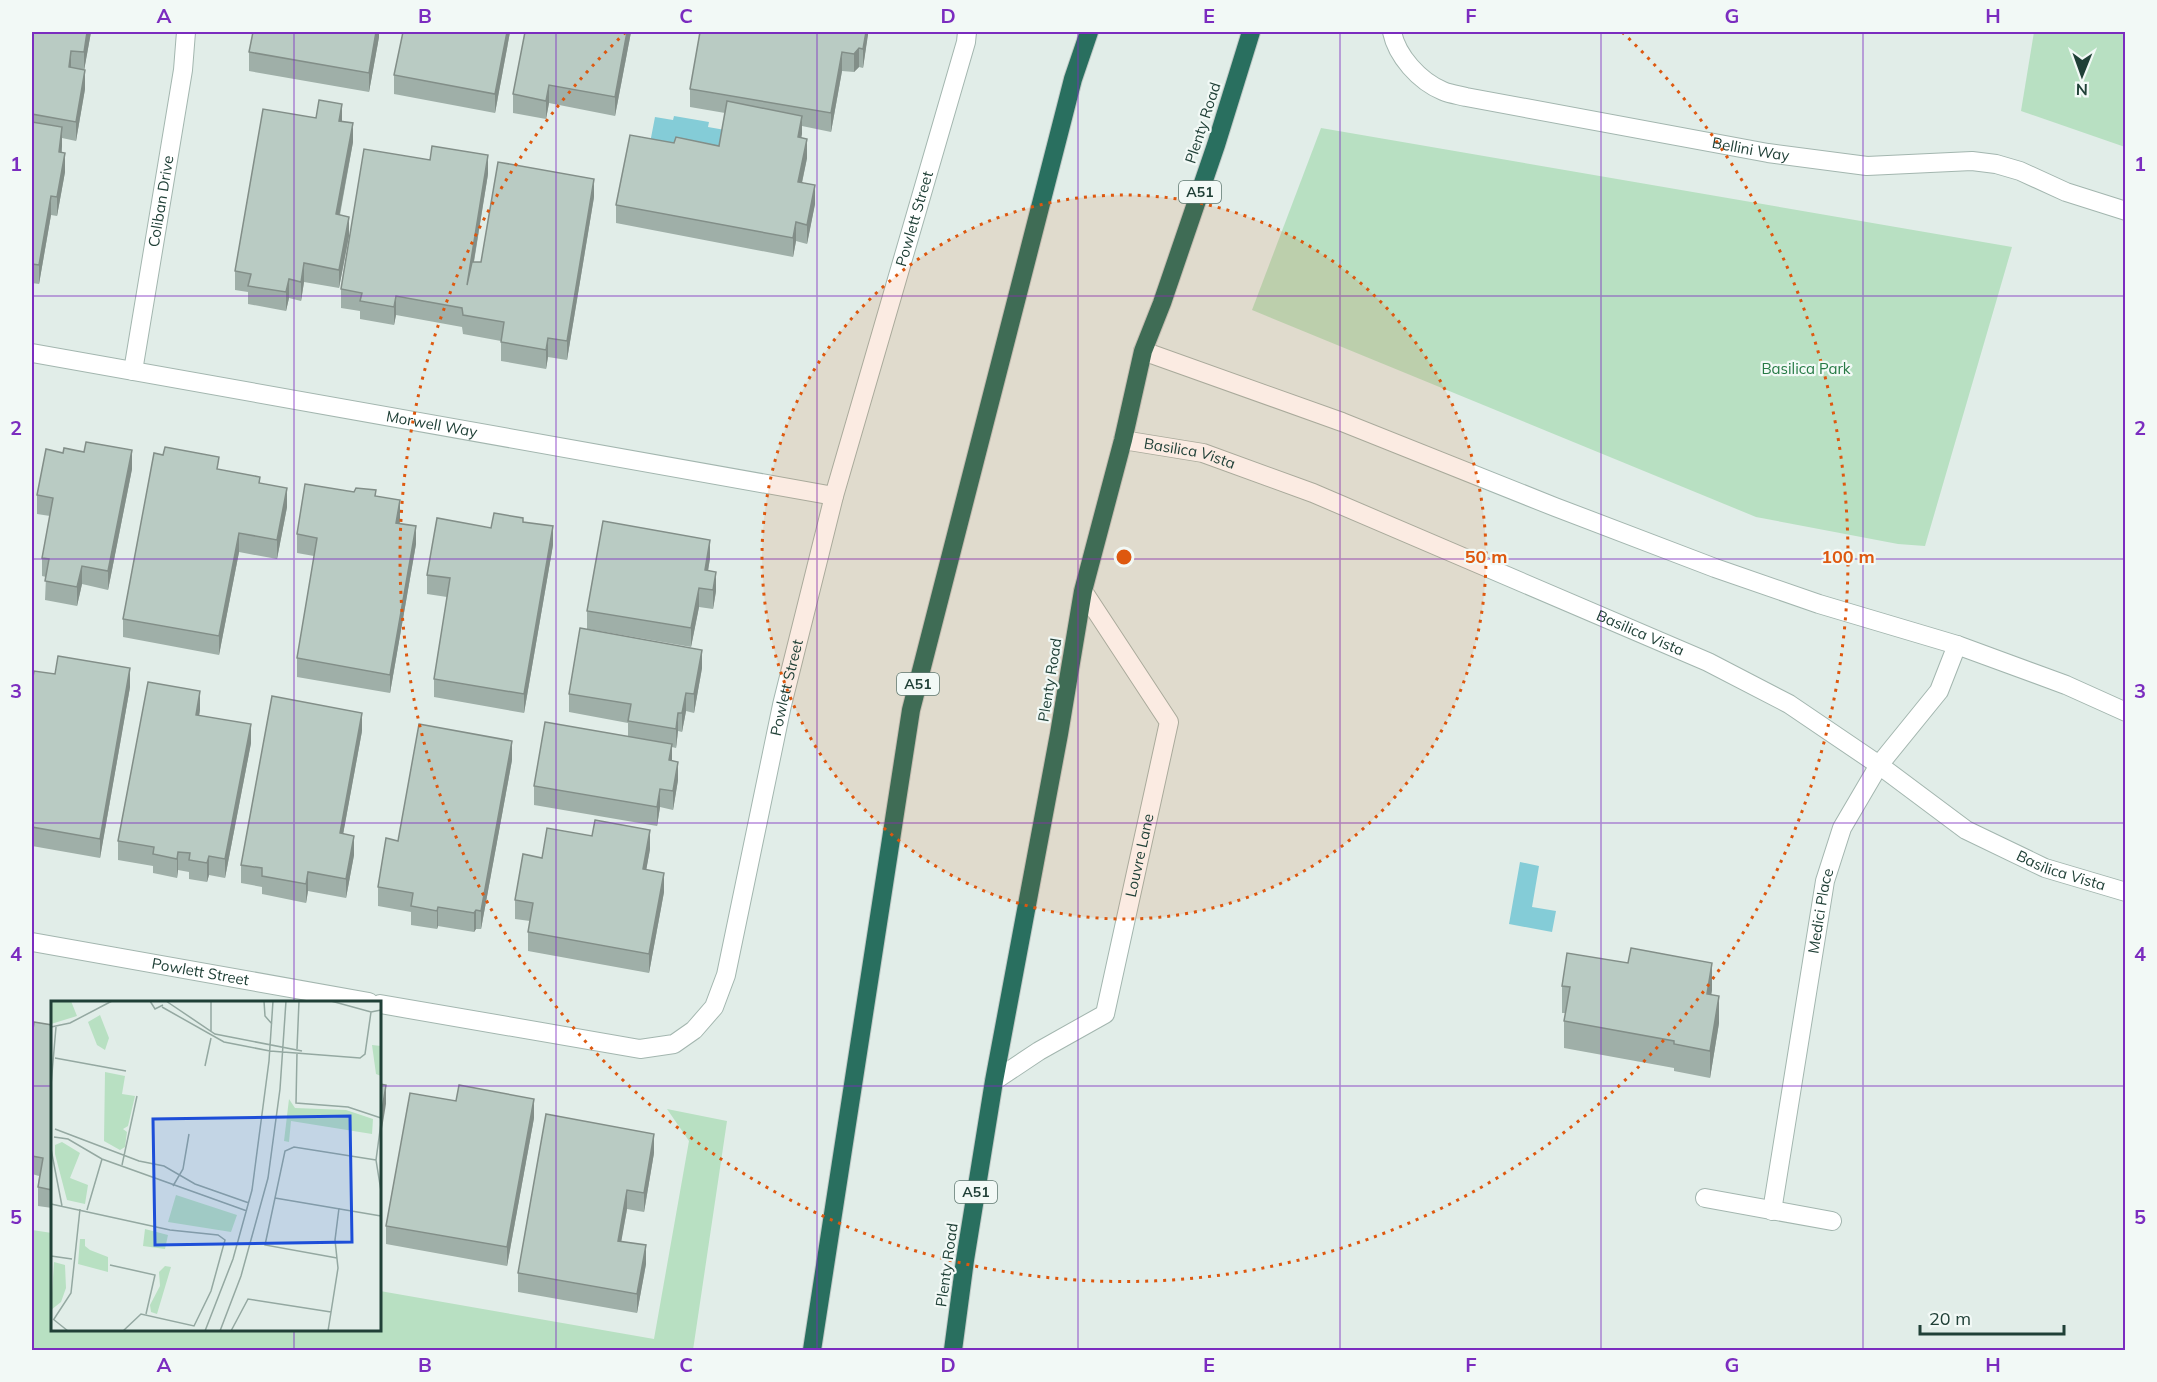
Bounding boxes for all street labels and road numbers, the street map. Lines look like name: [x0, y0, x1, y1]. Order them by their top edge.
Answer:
street label: Plenty Road: [1180, 80, 1225, 166]
street label: Bellini Way: [1711, 133, 1791, 165]
street label: Coliban Drive: [144, 154, 178, 248]
street label: Powlett Street: [891, 169, 937, 269]
road number: A51: [1179, 181, 1221, 203]
street label: Morwell Way: [385, 406, 479, 441]
street label: Basilica Vista: [1143, 434, 1238, 473]
street label: Basilica Vista: [1594, 605, 1687, 660]
street label: Powlett Street: [766, 637, 807, 737]
street label: Plenty Road: [1034, 637, 1065, 723]
road number: A51: [897, 673, 939, 695]
street label: Louvre Lane: [1121, 812, 1158, 899]
street label: Basilica Vista: [2013, 846, 2108, 894]
street label: Medici Place: [1803, 866, 1838, 955]
street label: Powlett Street: [150, 953, 251, 989]
road number: A51: [955, 1181, 997, 1203]
street label: Plenty Road: [931, 1222, 962, 1308]

